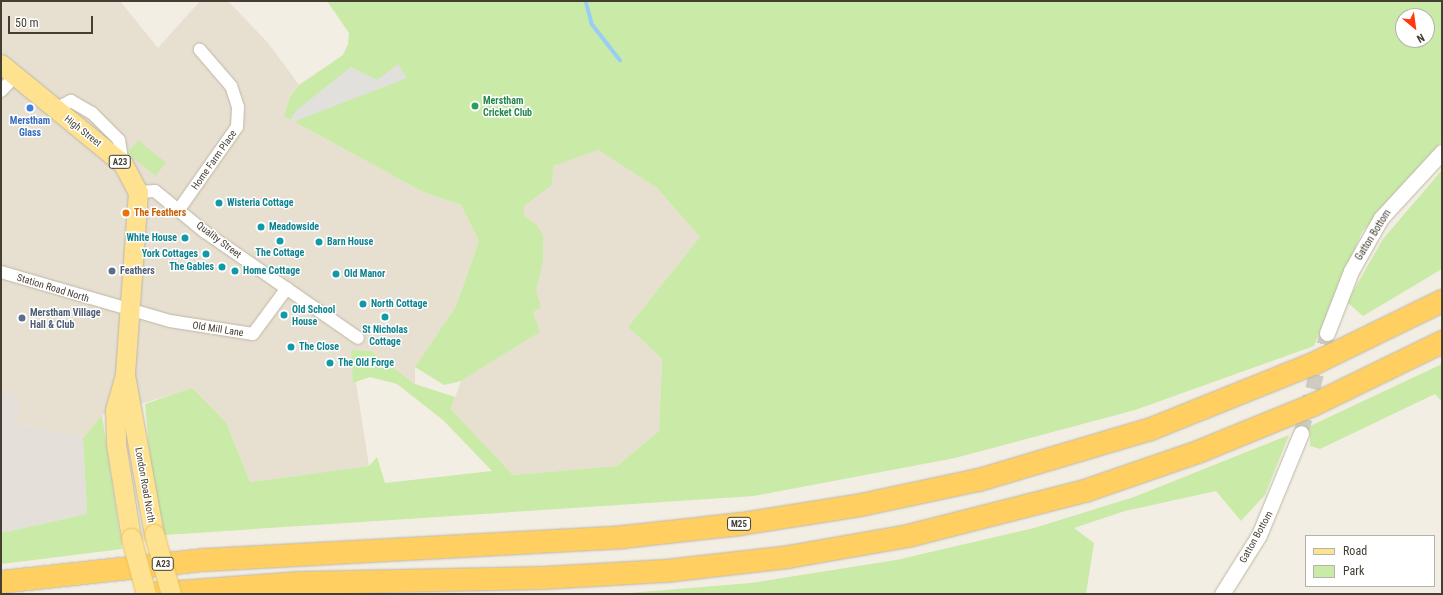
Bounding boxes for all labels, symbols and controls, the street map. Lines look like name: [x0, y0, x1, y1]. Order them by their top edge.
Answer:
scale bar: [10, 8, 95, 34]
north arrow: [1395, 8, 1435, 48]
text: 50 m: [15, 16, 39, 30]
text: N: [1414, 31, 1427, 45]
place label: Merstham Cricket Club: [483, 94, 532, 118]
marker: Merstham Cricket Club: [470, 101, 480, 111]
marker: Merstham Glass: [25, 103, 35, 113]
street label: High Street: [62, 113, 104, 149]
place label: Merstham Glass: [10, 114, 50, 138]
street label: Home Farm Place: [189, 128, 239, 192]
road number: A23: [108, 155, 132, 169]
place label: Wisteria Cottage: [227, 197, 294, 209]
marker: Wisteria Cottage: [214, 198, 224, 208]
place label: The Feathers: [134, 207, 186, 219]
street label: Gatton Bottom: [1353, 207, 1393, 263]
marker: The Feathers: [121, 208, 131, 218]
street label: Quality Street: [194, 219, 244, 261]
place label: Meadowside: [269, 221, 319, 233]
marker: Meadowside: [256, 222, 266, 232]
place label: White House: [127, 232, 177, 244]
marker: White House: [180, 233, 190, 243]
marker: The Cottage: [275, 236, 285, 246]
place label: Barn House: [327, 236, 373, 248]
marker: Barn House: [314, 237, 324, 247]
place label: The Cottage: [256, 247, 304, 259]
place label: York Cottages: [142, 248, 198, 260]
marker: York Cottages: [201, 249, 211, 259]
place label: The Gables: [169, 261, 214, 273]
marker: The Gables: [217, 262, 227, 272]
place label: Feathers: [120, 265, 155, 277]
place label: Home Cottage: [243, 265, 300, 277]
marker: Feathers: [107, 266, 117, 276]
marker: Home Cottage: [230, 266, 240, 276]
place label: Old Manor: [344, 268, 385, 280]
marker: Old Manor: [331, 269, 341, 279]
street label: Station Road North: [15, 271, 91, 305]
place label: North Cottage: [371, 298, 427, 310]
marker: North Cottage: [358, 299, 368, 309]
place label: Old School House: [292, 303, 335, 326]
place label: Merstham Village Hall & Club: [30, 306, 101, 330]
marker: Old School House: [279, 310, 289, 320]
marker: St Nicholas Cottage: [380, 312, 390, 322]
marker: Merstham Village Hall & Club: [17, 313, 27, 323]
street label: Old Mill Lane: [192, 319, 244, 339]
place label: St Nicholas Cottage: [362, 323, 408, 346]
place label: The Close: [299, 341, 339, 353]
marker: The Close: [286, 342, 296, 352]
place label: The Old Forge: [338, 357, 394, 369]
marker: The Old Forge: [325, 358, 335, 368]
street label: London Road North: [132, 446, 158, 524]
street label: Gatton Bottom: [1237, 509, 1275, 565]
road number: M25: [727, 517, 751, 531]
legend: [1305, 535, 1435, 587]
text: Road: [1343, 544, 1367, 558]
road number: A23: [151, 557, 175, 571]
text: Park: [1343, 564, 1364, 578]

